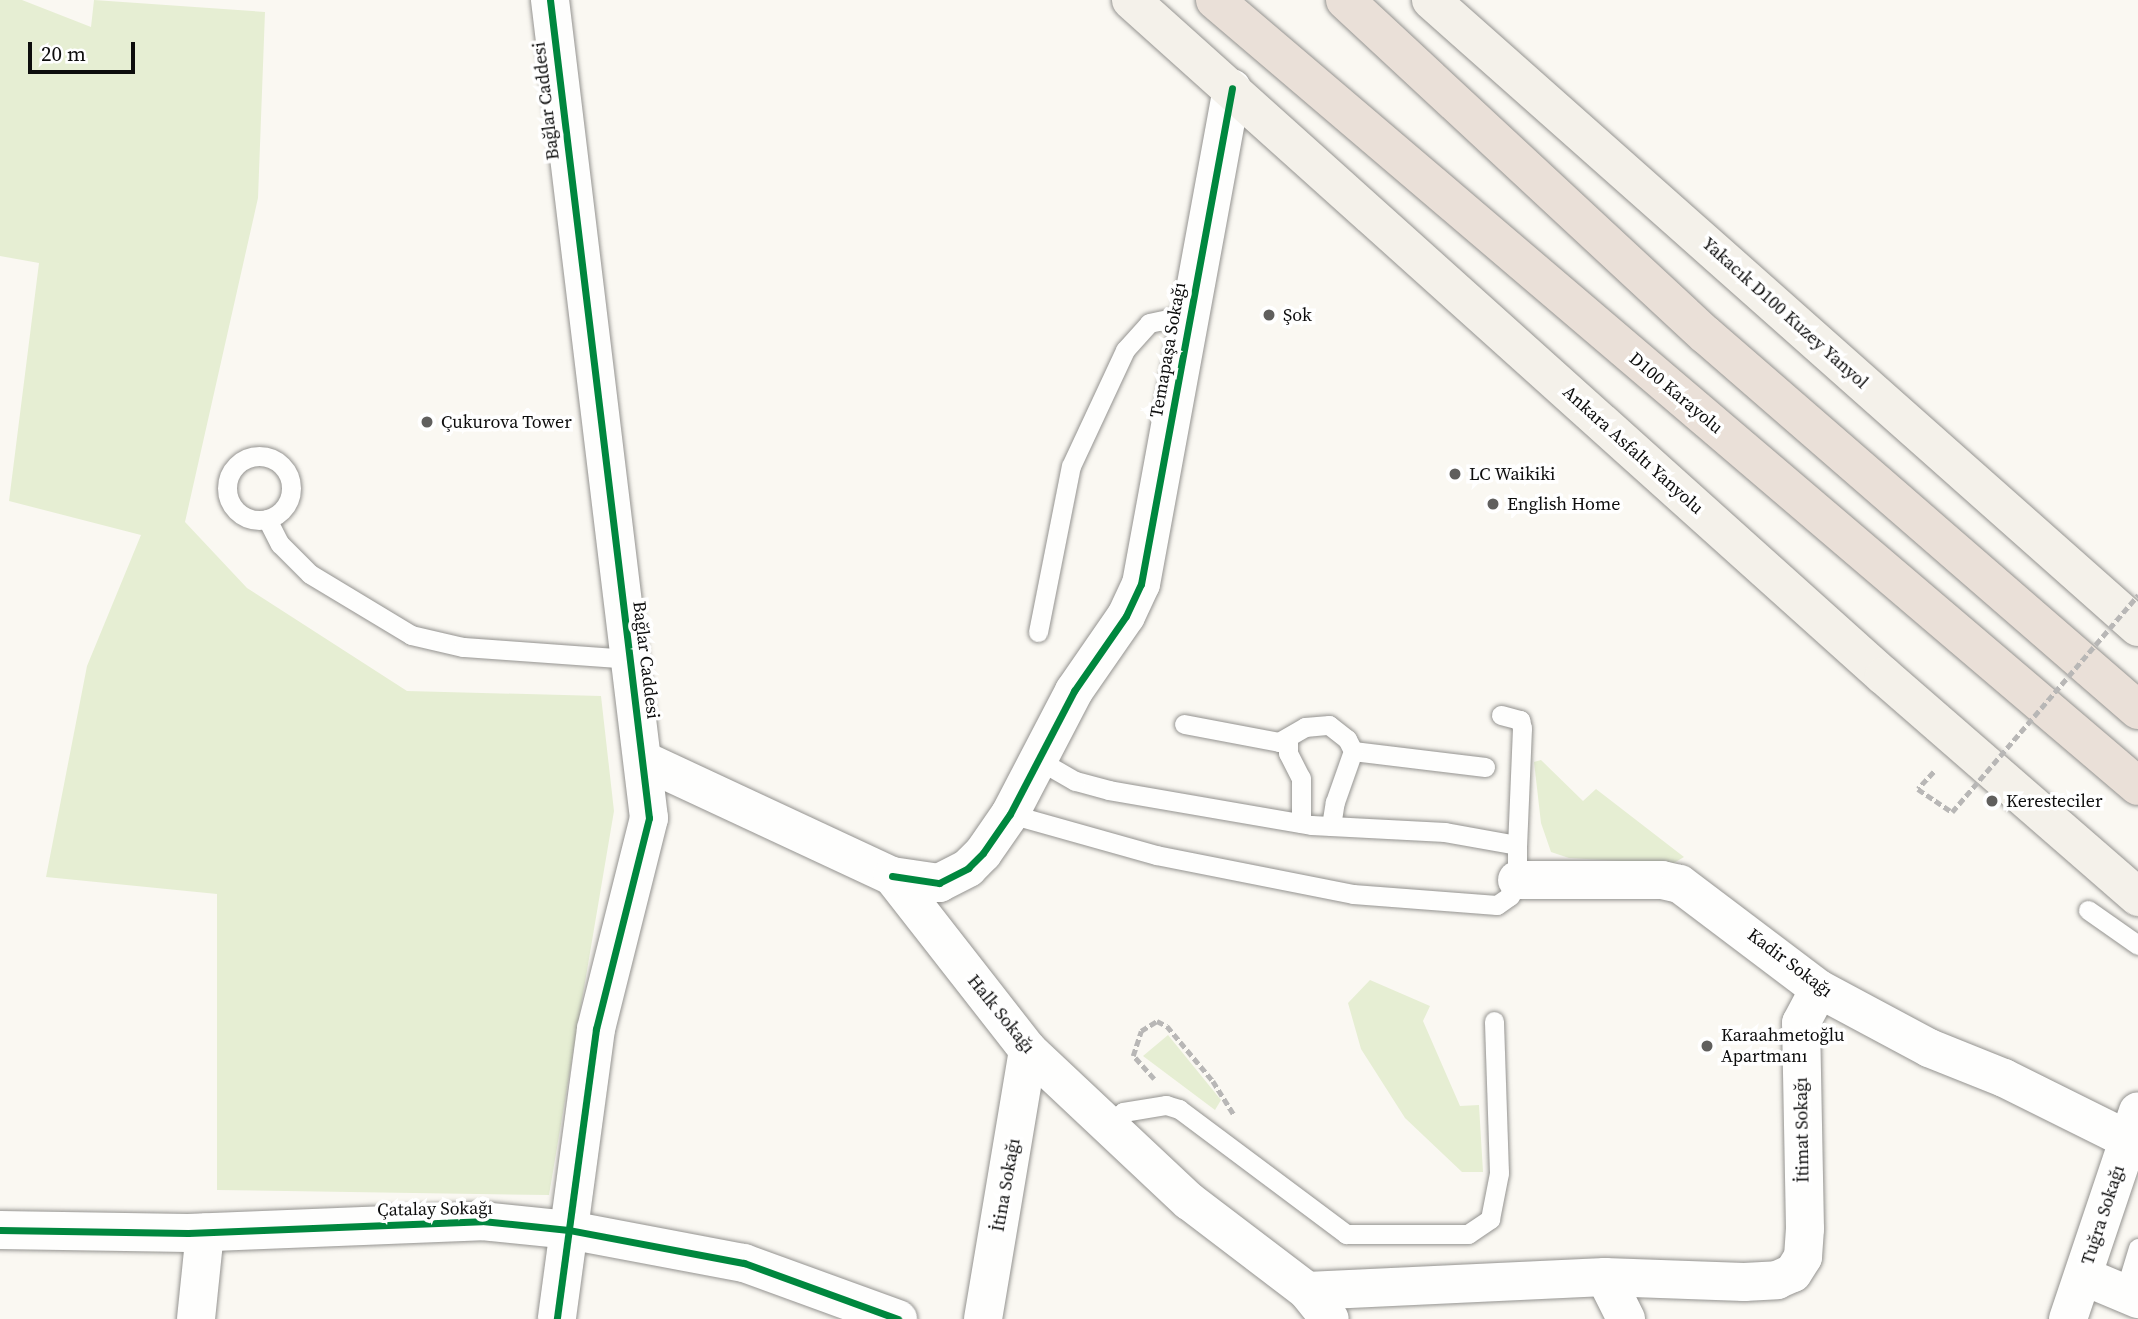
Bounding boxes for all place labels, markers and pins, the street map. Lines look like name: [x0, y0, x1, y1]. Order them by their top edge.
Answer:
place label: Şok: [1283, 304, 1312, 326]
marker: Şok: [1261, 307, 1277, 323]
place label: Çukurova Tower: [441, 411, 572, 433]
marker: Çukurova Tower: [419, 414, 435, 430]
place label: LC Waikiki: [1469, 463, 1556, 485]
marker: LC Waikiki: [1447, 466, 1463, 482]
place label: English Home: [1507, 493, 1620, 515]
marker: English Home: [1485, 496, 1501, 512]
place label: Keresteciler: [2006, 790, 2103, 812]
marker: Keresteciler: [1984, 793, 2000, 809]
place label: Karaahmetoğlu Apartmanı: [1721, 1025, 1844, 1068]
marker: Karaahmetoğlu Apartmanı: [1699, 1038, 1715, 1054]

